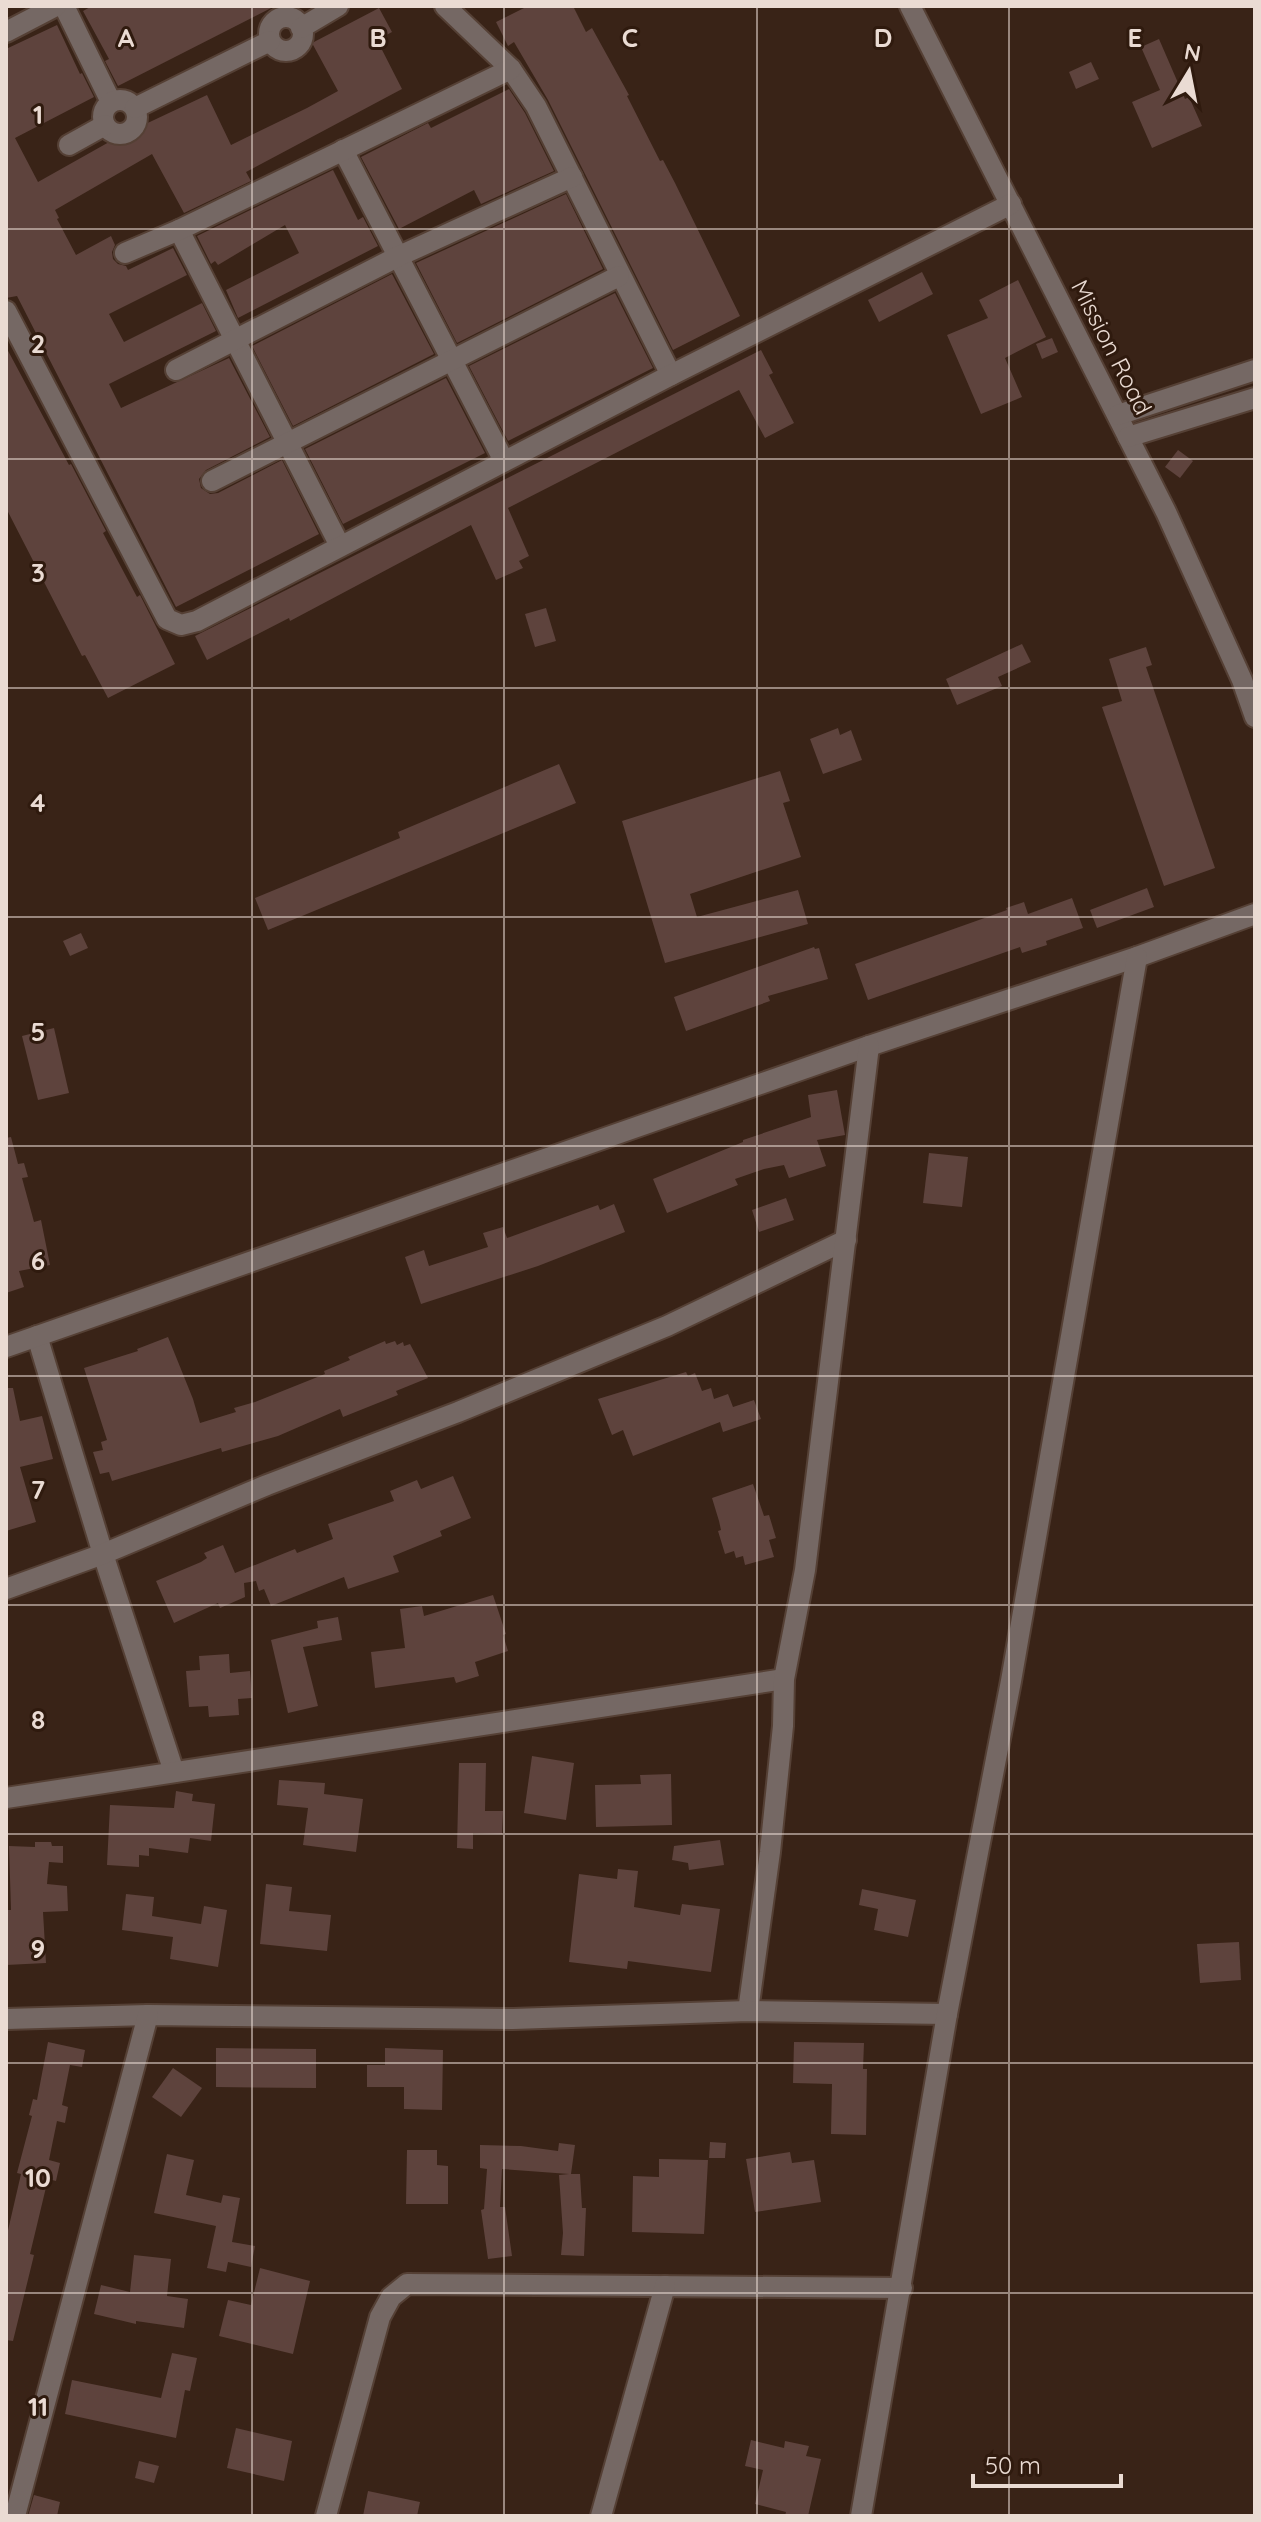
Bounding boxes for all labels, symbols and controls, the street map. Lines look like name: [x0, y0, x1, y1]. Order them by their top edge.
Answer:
text: A: [118, 21, 135, 54]
text: B: [369, 21, 387, 54]
text: C: [622, 21, 638, 54]
text: D: [874, 21, 892, 54]
text: E: [1128, 21, 1142, 54]
north arrow: [1149, 32, 1229, 112]
text: N: [1182, 37, 1203, 67]
text: 1: [33, 98, 43, 131]
street label: Mission Road: [1065, 275, 1159, 419]
text: 2: [31, 327, 45, 360]
text: 3: [31, 556, 45, 589]
text: 4: [30, 786, 46, 819]
text: 5: [31, 1015, 45, 1048]
text: 6: [31, 1244, 45, 1277]
text: 7: [31, 1473, 45, 1506]
text: 8: [31, 1703, 45, 1736]
text: 9: [31, 1932, 45, 1965]
text: 10: [25, 2161, 51, 2194]
text: 11: [28, 2390, 48, 2423]
scale bar: [973, 2438, 1121, 2488]
text: 50 m: [985, 2450, 1041, 2480]

